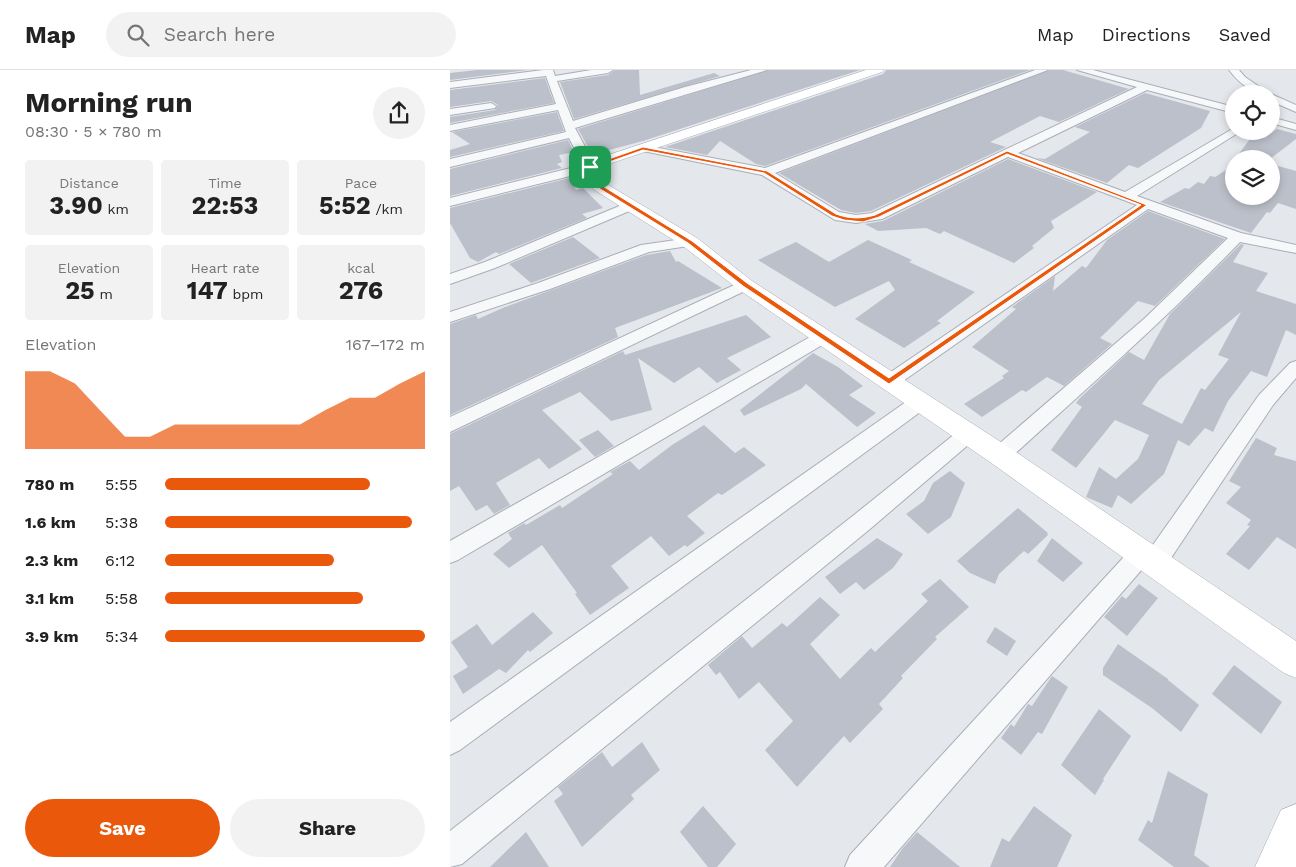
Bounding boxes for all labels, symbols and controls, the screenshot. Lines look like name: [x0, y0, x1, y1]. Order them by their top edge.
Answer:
search box: [106, 12, 456, 57]
text: Map: [25, 21, 76, 49]
icon: search: [124, 21, 152, 49]
text: Search here: [164, 23, 275, 46]
text: Map: [1037, 24, 1074, 45]
text: Directions: [1102, 24, 1191, 45]
text: Saved: [1219, 24, 1271, 45]
map controls: [1225, 85, 1280, 205]
button: locate: [1225, 85, 1280, 140]
text: Morning run: [25, 86, 193, 119]
button: share: [373, 87, 425, 139]
text: 08:30 · 5 × 780 m: [25, 122, 162, 141]
pin: [569, 146, 611, 188]
button: layers: [1225, 150, 1280, 205]
icon: arrive: [576, 153, 604, 181]
text: Distance: [59, 175, 119, 191]
text: Time: [208, 175, 242, 191]
text: Pace: [345, 175, 377, 191]
text: 3.90: [49, 191, 103, 220]
text: 22:53: [192, 191, 258, 220]
text: 5:52: [319, 191, 371, 220]
text: km: [103, 201, 129, 217]
text: /km: [371, 201, 403, 217]
text: Elevation: [58, 260, 120, 276]
text: Heart rate: [190, 260, 260, 276]
text: kcal: [347, 260, 375, 276]
text: 25: [65, 276, 95, 305]
text: 147: [187, 276, 228, 305]
text: 276: [339, 276, 383, 305]
text: m: [95, 286, 113, 302]
text: bpm: [228, 286, 263, 302]
text: Elevation: [25, 335, 96, 354]
text: 167–172 m: [346, 335, 425, 354]
text: 780 m: [25, 475, 74, 494]
text: 5:55: [105, 475, 138, 494]
text: 1.6 km: [25, 513, 76, 532]
text: 5:38: [105, 513, 138, 532]
text: 2.3 km: [25, 551, 78, 570]
text: 6:12: [105, 551, 135, 570]
text: 3.1 km: [25, 589, 74, 608]
text: 5:58: [105, 589, 138, 608]
text: 3.9 km: [25, 627, 79, 646]
text: 5:34: [105, 627, 138, 646]
button: Save: [25, 799, 220, 857]
button: Share: [230, 799, 425, 857]

